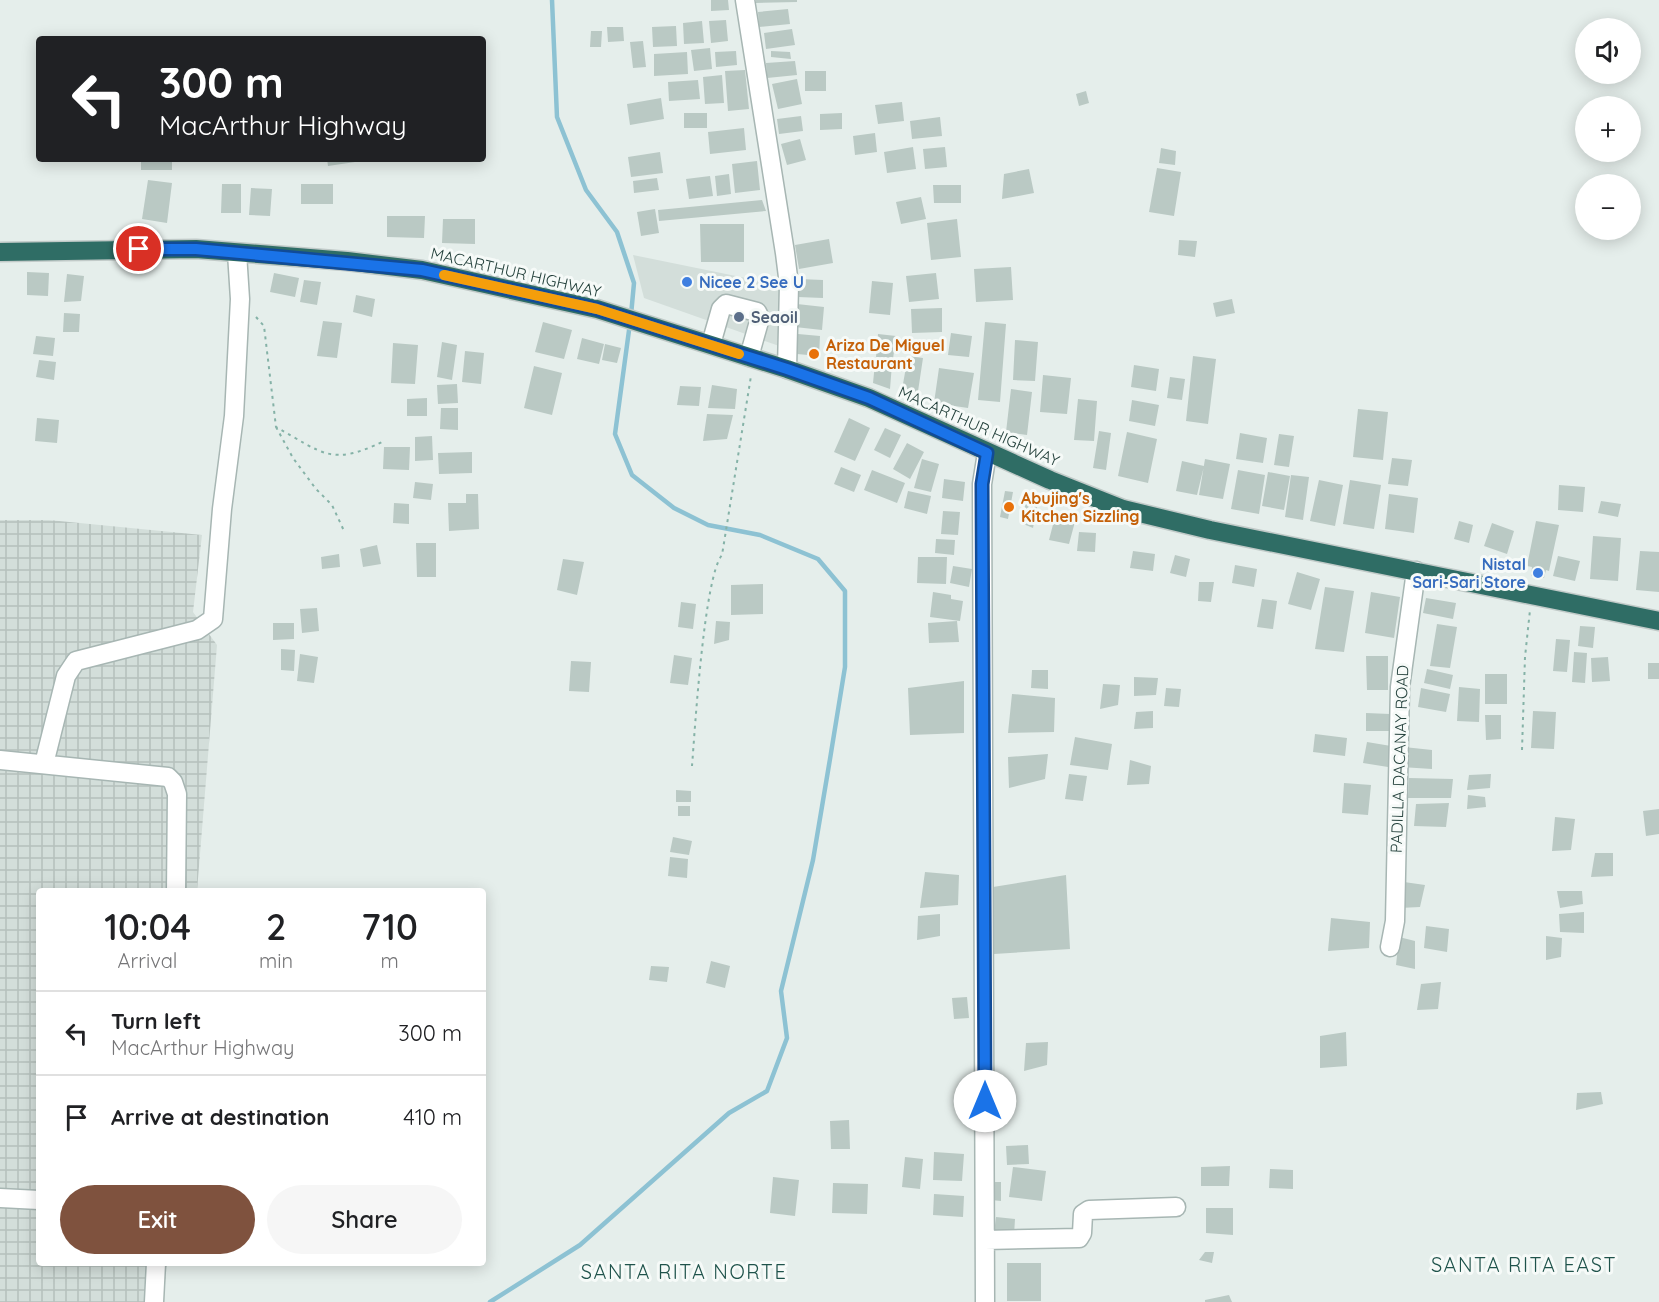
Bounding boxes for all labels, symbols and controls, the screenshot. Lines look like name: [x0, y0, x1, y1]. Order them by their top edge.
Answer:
map controls: [1575, 18, 1641, 240]
button: sound: [1575, 18, 1641, 84]
text: 300 m: [159, 56, 284, 109]
icon: left: [60, 60, 138, 138]
button: +: [1575, 96, 1641, 162]
text: MacArthur Highway: [159, 108, 407, 142]
button: −: [1575, 174, 1641, 240]
pin: [113, 223, 164, 274]
icon: arrive: [122, 232, 155, 265]
street label: MACARTHUR HIGHWAY: [429, 243, 603, 301]
place label: Nicee 2 See U: [699, 272, 804, 292]
marker: Nicee 2 See U: [680, 275, 694, 289]
place label: Seaoil: [751, 307, 798, 327]
marker: Seaoil: [732, 310, 746, 324]
place label: Ariza De Miguel Restaurant: [826, 335, 945, 373]
marker: Ariza De Miguel Restaurant: [807, 347, 821, 361]
street label: MACARTHUR HIGHWAY: [895, 381, 1063, 471]
place label: Abujing's Kitchen Sizzling: [1021, 488, 1140, 526]
marker: Abujing's Kitchen Sizzling: [1002, 500, 1016, 514]
place label: Nistal Sari-Sari Store: [1413, 554, 1526, 592]
marker: Nistal Sari-Sari Store: [1531, 566, 1545, 580]
street label: PADILLA DACANAY ROAD: [1386, 665, 1412, 853]
text: 10:04: [104, 904, 191, 949]
text: 2: [266, 904, 286, 949]
text: 710: [361, 904, 418, 949]
text: Arrival: [118, 948, 177, 973]
text: min: [259, 948, 293, 973]
text: m: [380, 948, 399, 973]
text: Turn left: [111, 1007, 201, 1035]
icon: left: [60, 1017, 93, 1050]
text: 300 m: [398, 1019, 462, 1047]
text: MacArthur Highway: [111, 1035, 294, 1060]
position arrow: [953, 1069, 1017, 1133]
icon: arrive: [60, 1101, 93, 1134]
text: Arrive at destination: [111, 1103, 329, 1131]
text: 410 m: [403, 1103, 462, 1131]
button: Exit: [60, 1185, 255, 1254]
button: Share: [267, 1185, 462, 1254]
district label: SANTA RITA EAST: [1431, 1252, 1617, 1277]
district label: SANTA RITA NORTE: [581, 1259, 787, 1284]

